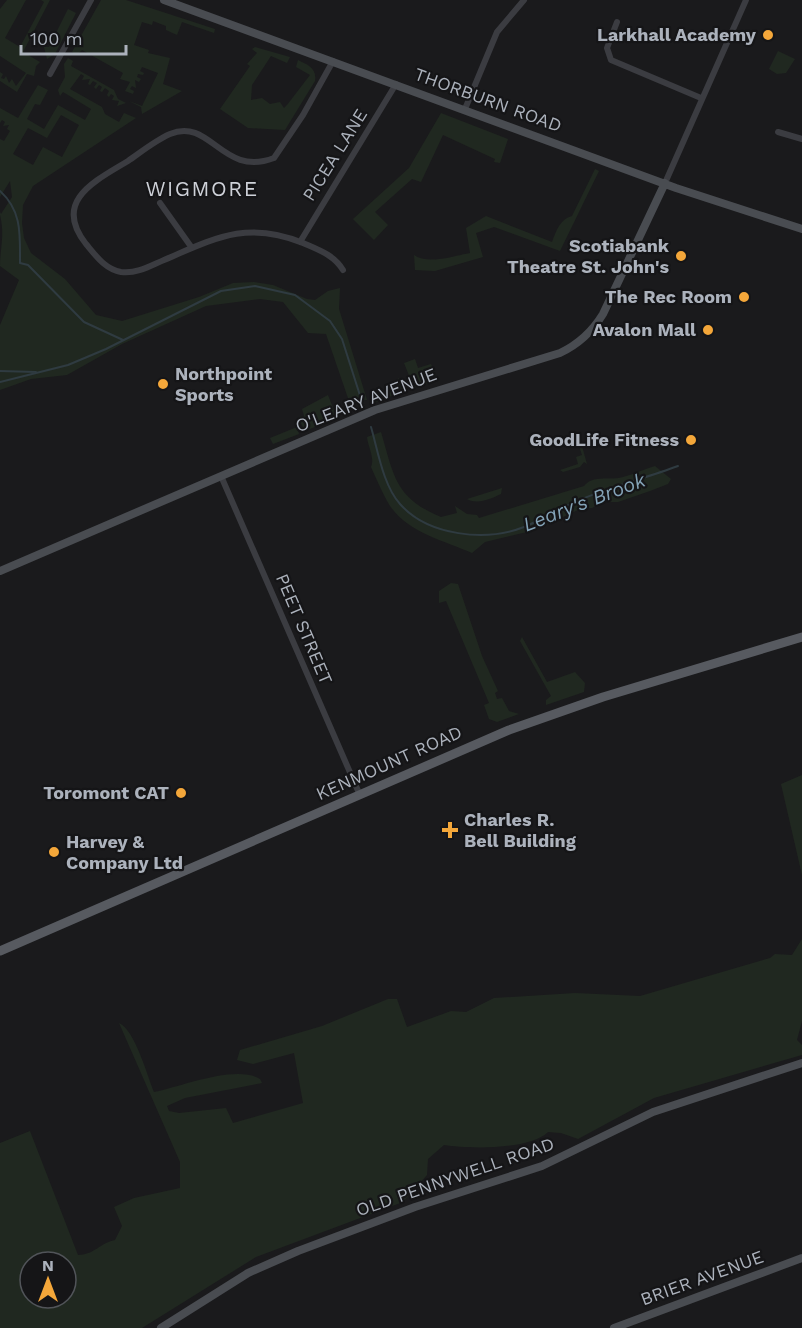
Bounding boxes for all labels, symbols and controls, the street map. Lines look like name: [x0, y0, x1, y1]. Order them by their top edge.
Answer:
scale bar: [21, 18, 126, 56]
place label: Larkhall Academy: [597, 24, 757, 45]
text: 100 m: [30, 28, 83, 49]
marker: Larkhall Academy: [761, 28, 775, 42]
street label: THORBURN ROAD: [412, 63, 565, 136]
street label: PICEA LANE: [298, 105, 371, 205]
district label: WIGMORE: [145, 176, 259, 201]
place label: Scotiabank Theatre St. John's: [507, 235, 670, 277]
marker: Scotiabank Theatre St. John's: [674, 249, 688, 263]
place label: The Rec Room: [605, 286, 732, 307]
marker: The Rec Room: [737, 290, 751, 304]
place label: Avalon Mall: [593, 319, 696, 340]
marker: Avalon Mall: [701, 323, 715, 337]
place label: Northpoint Sports: [175, 363, 272, 405]
street label: O'LEARY AVENUE: [292, 363, 439, 436]
marker: Northpoint Sports: [156, 377, 170, 391]
place label: GoodLife Fitness: [529, 429, 679, 450]
marker: GoodLife Fitness: [684, 433, 698, 447]
water label: Leary's Brook: [519, 467, 650, 536]
street label: PEET STREET: [272, 570, 337, 687]
street label: KENMOUNT ROAD: [313, 721, 465, 804]
place label: Toromont CAT: [43, 782, 169, 803]
marker: Toromont CAT: [174, 786, 188, 800]
place label: Charles R. Bell Building: [464, 809, 577, 851]
marker: Charles R. Bell Building: [441, 821, 459, 839]
place label: Harvey & Company Ltd: [66, 831, 183, 873]
marker: Harvey & Company Ltd: [47, 845, 61, 859]
street label: OLD PENNYWELL ROAD: [353, 1133, 557, 1220]
street label: BRIER AVENUE: [637, 1246, 766, 1310]
north arrow: [18, 1250, 78, 1310]
text: N: [42, 1256, 54, 1275]

